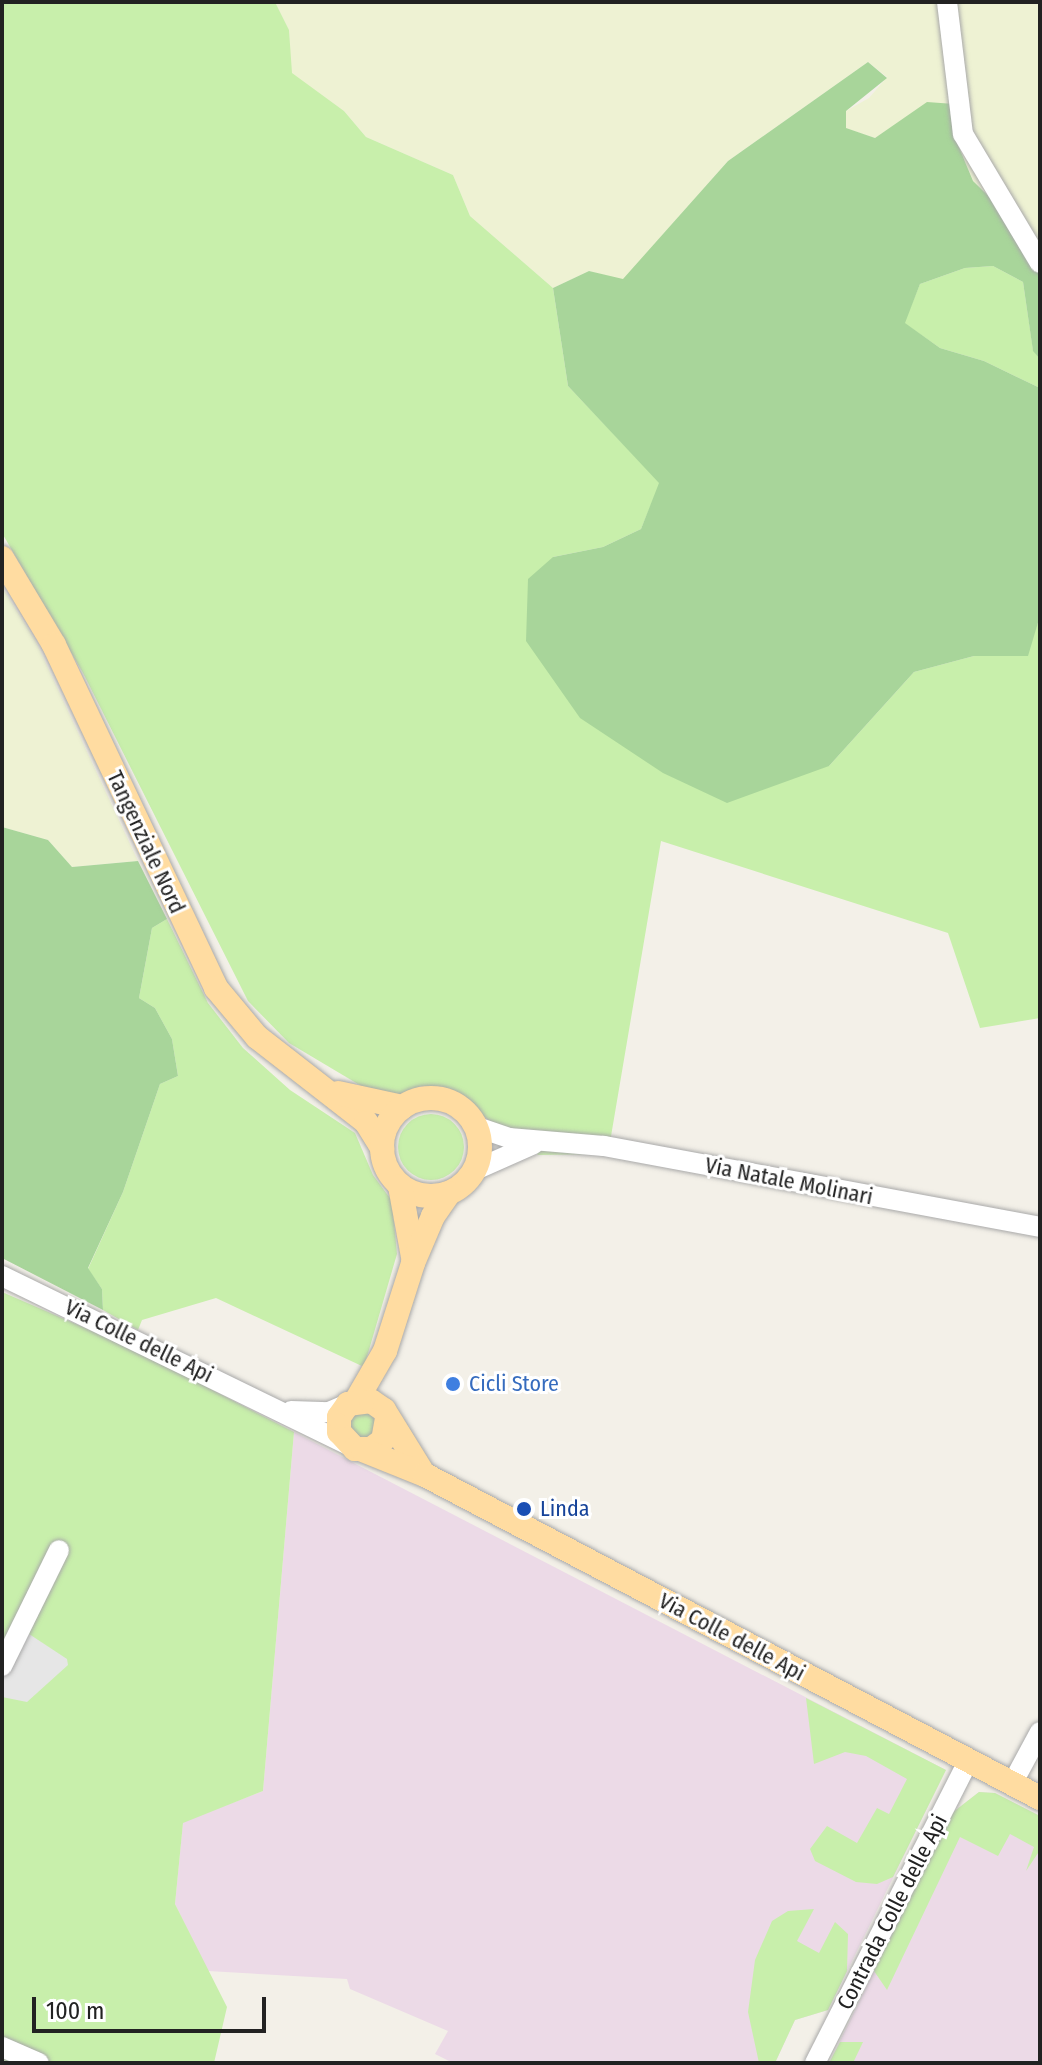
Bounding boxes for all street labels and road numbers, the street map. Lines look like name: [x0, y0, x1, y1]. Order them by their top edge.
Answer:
street label: Tangenziale Nord: [101, 767, 191, 917]
street label: Via Natale Molinari: [703, 1152, 875, 1210]
street label: Via Colle delle Api: [61, 1294, 217, 1388]
street label: Via Colle delle Api: [654, 1587, 810, 1687]
street label: Contrada Colle delle Api: [831, 1810, 953, 2014]

